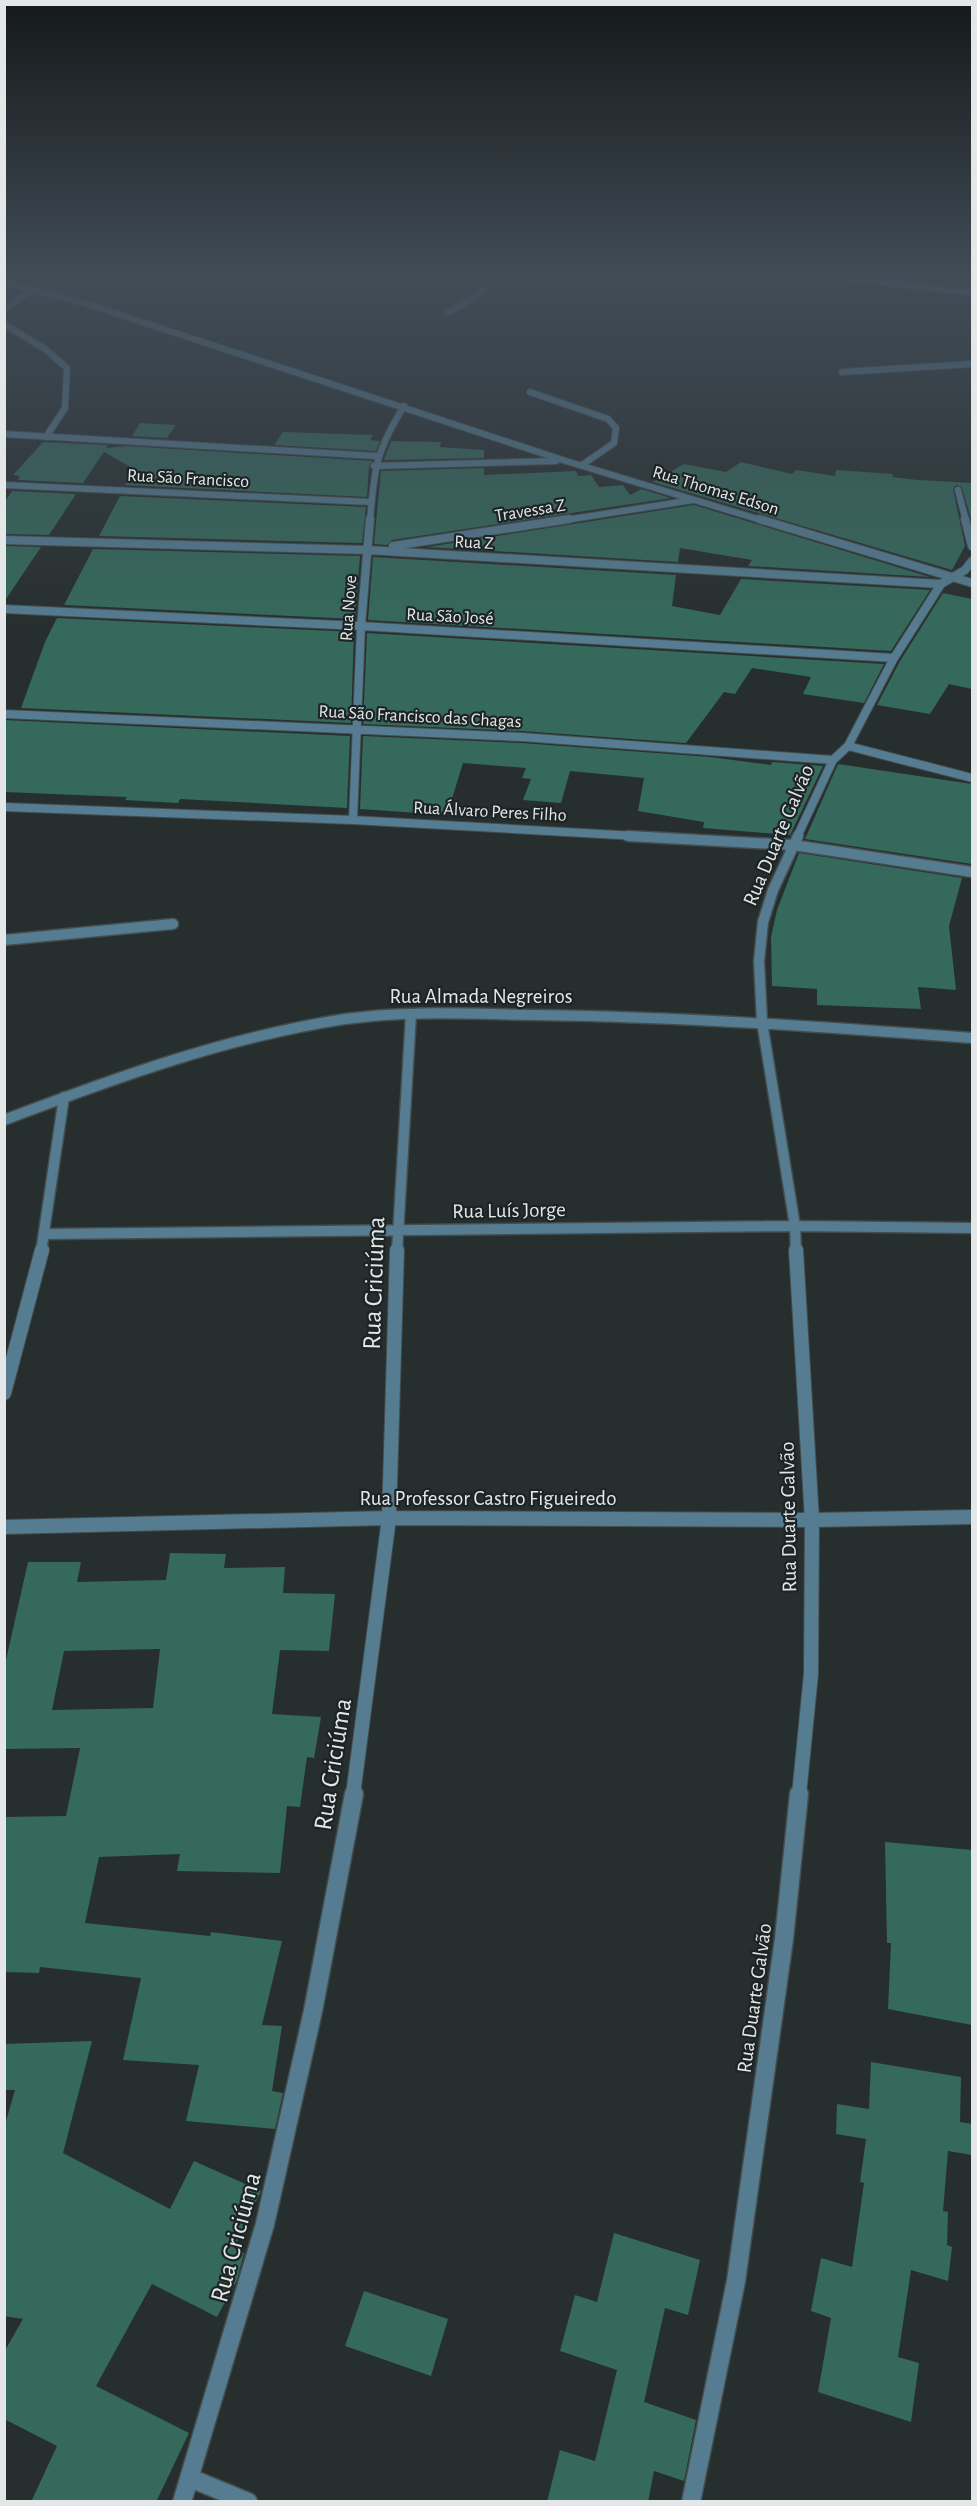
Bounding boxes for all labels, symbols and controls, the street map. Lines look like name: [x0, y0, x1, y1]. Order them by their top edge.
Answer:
street label: Rua Thomas Edson: [650, 463, 781, 519]
street label: Rua São Francisco: [126, 467, 250, 491]
street label: Travessa Z: [494, 497, 567, 525]
street label: Rua Z: [454, 533, 494, 553]
street label: Rua Nove: [338, 574, 360, 642]
street label: Rua São José: [406, 606, 494, 628]
street label: Rua São Francisco das Chagas: [318, 703, 522, 731]
street label: Rua Duarte Galvão: [739, 762, 818, 909]
street label: Rua Álvaro Peres Filho: [413, 796, 567, 825]
street label: Rua Almada Negreiros: [390, 986, 572, 1007]
street label: Rua Luís Jorge: [452, 1199, 566, 1222]
street label: Rua Criciúma: [359, 1216, 389, 1350]
street label: Rua Duarte Galvão: [777, 1441, 800, 1593]
street label: Rua Professor Castro Figueiredo: [359, 1488, 617, 1509]
street label: Rua Criciúma: [310, 1696, 356, 1832]
street label: Rua Duarte Galvão: [734, 1922, 775, 2074]
street label: Rua Criciúma: [206, 2170, 266, 2305]

